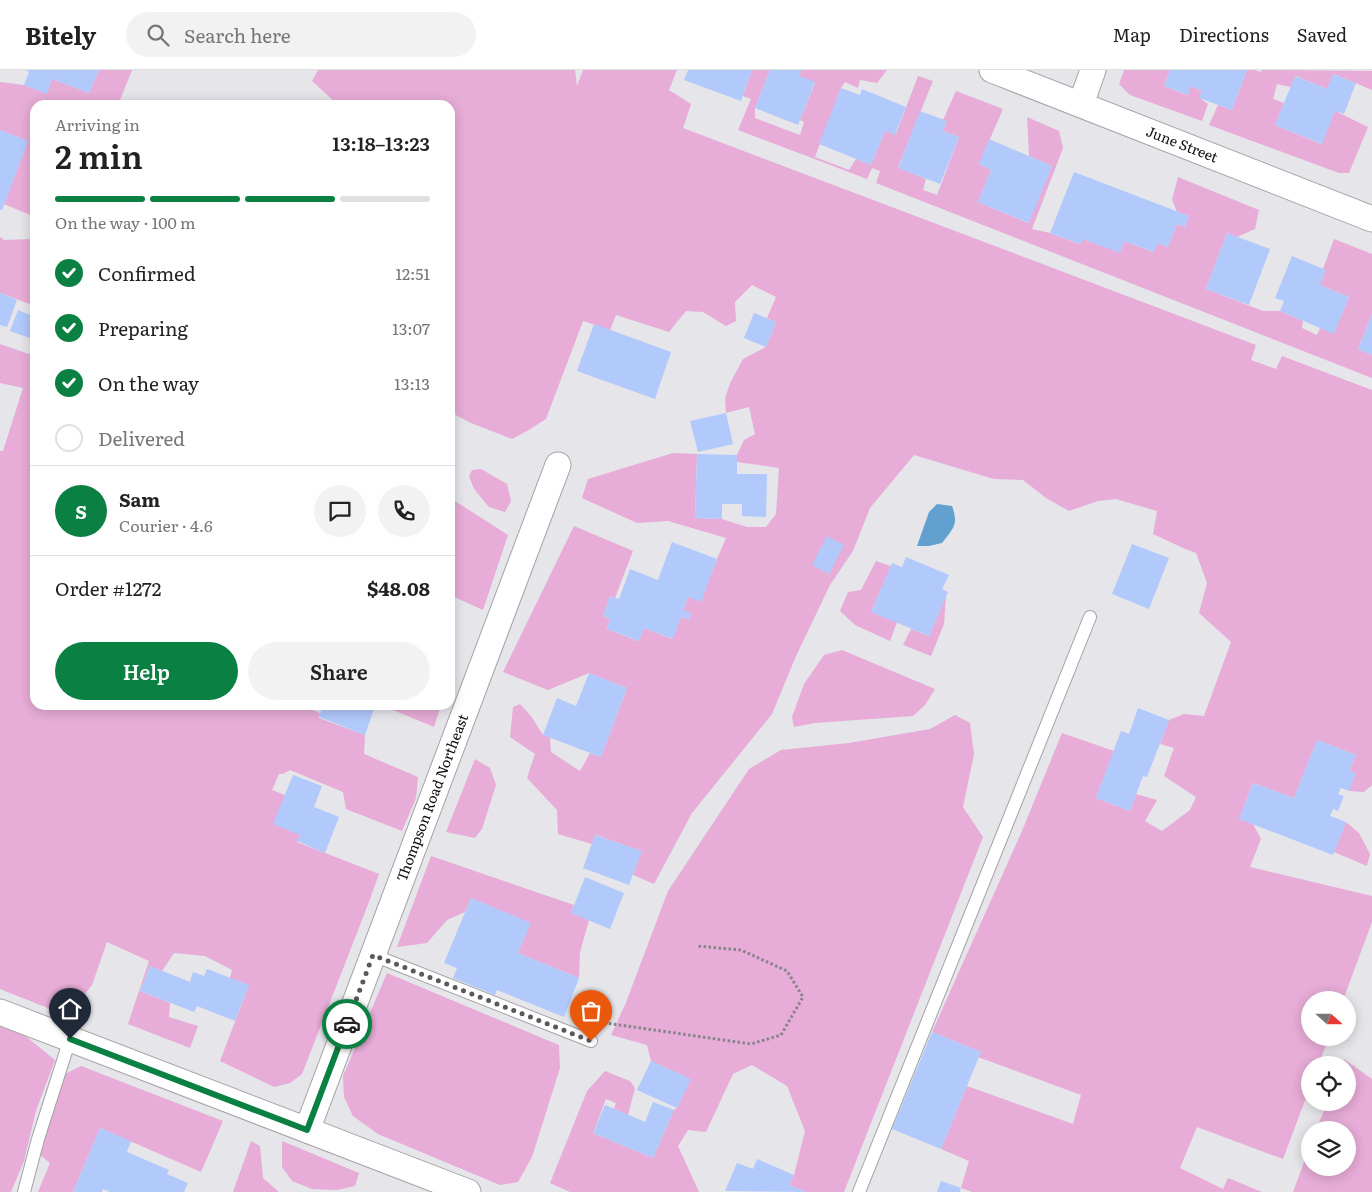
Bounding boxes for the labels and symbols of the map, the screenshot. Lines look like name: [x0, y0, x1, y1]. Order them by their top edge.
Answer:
street label: June Street: [1143, 120, 1221, 167]
street label: Thompson Road Northeast: [391, 711, 472, 884]
pin: [49, 988, 91, 1039]
pin: [570, 990, 612, 1041]
north arrow: [1301, 991, 1356, 1046]
courier: [322, 999, 372, 1049]

